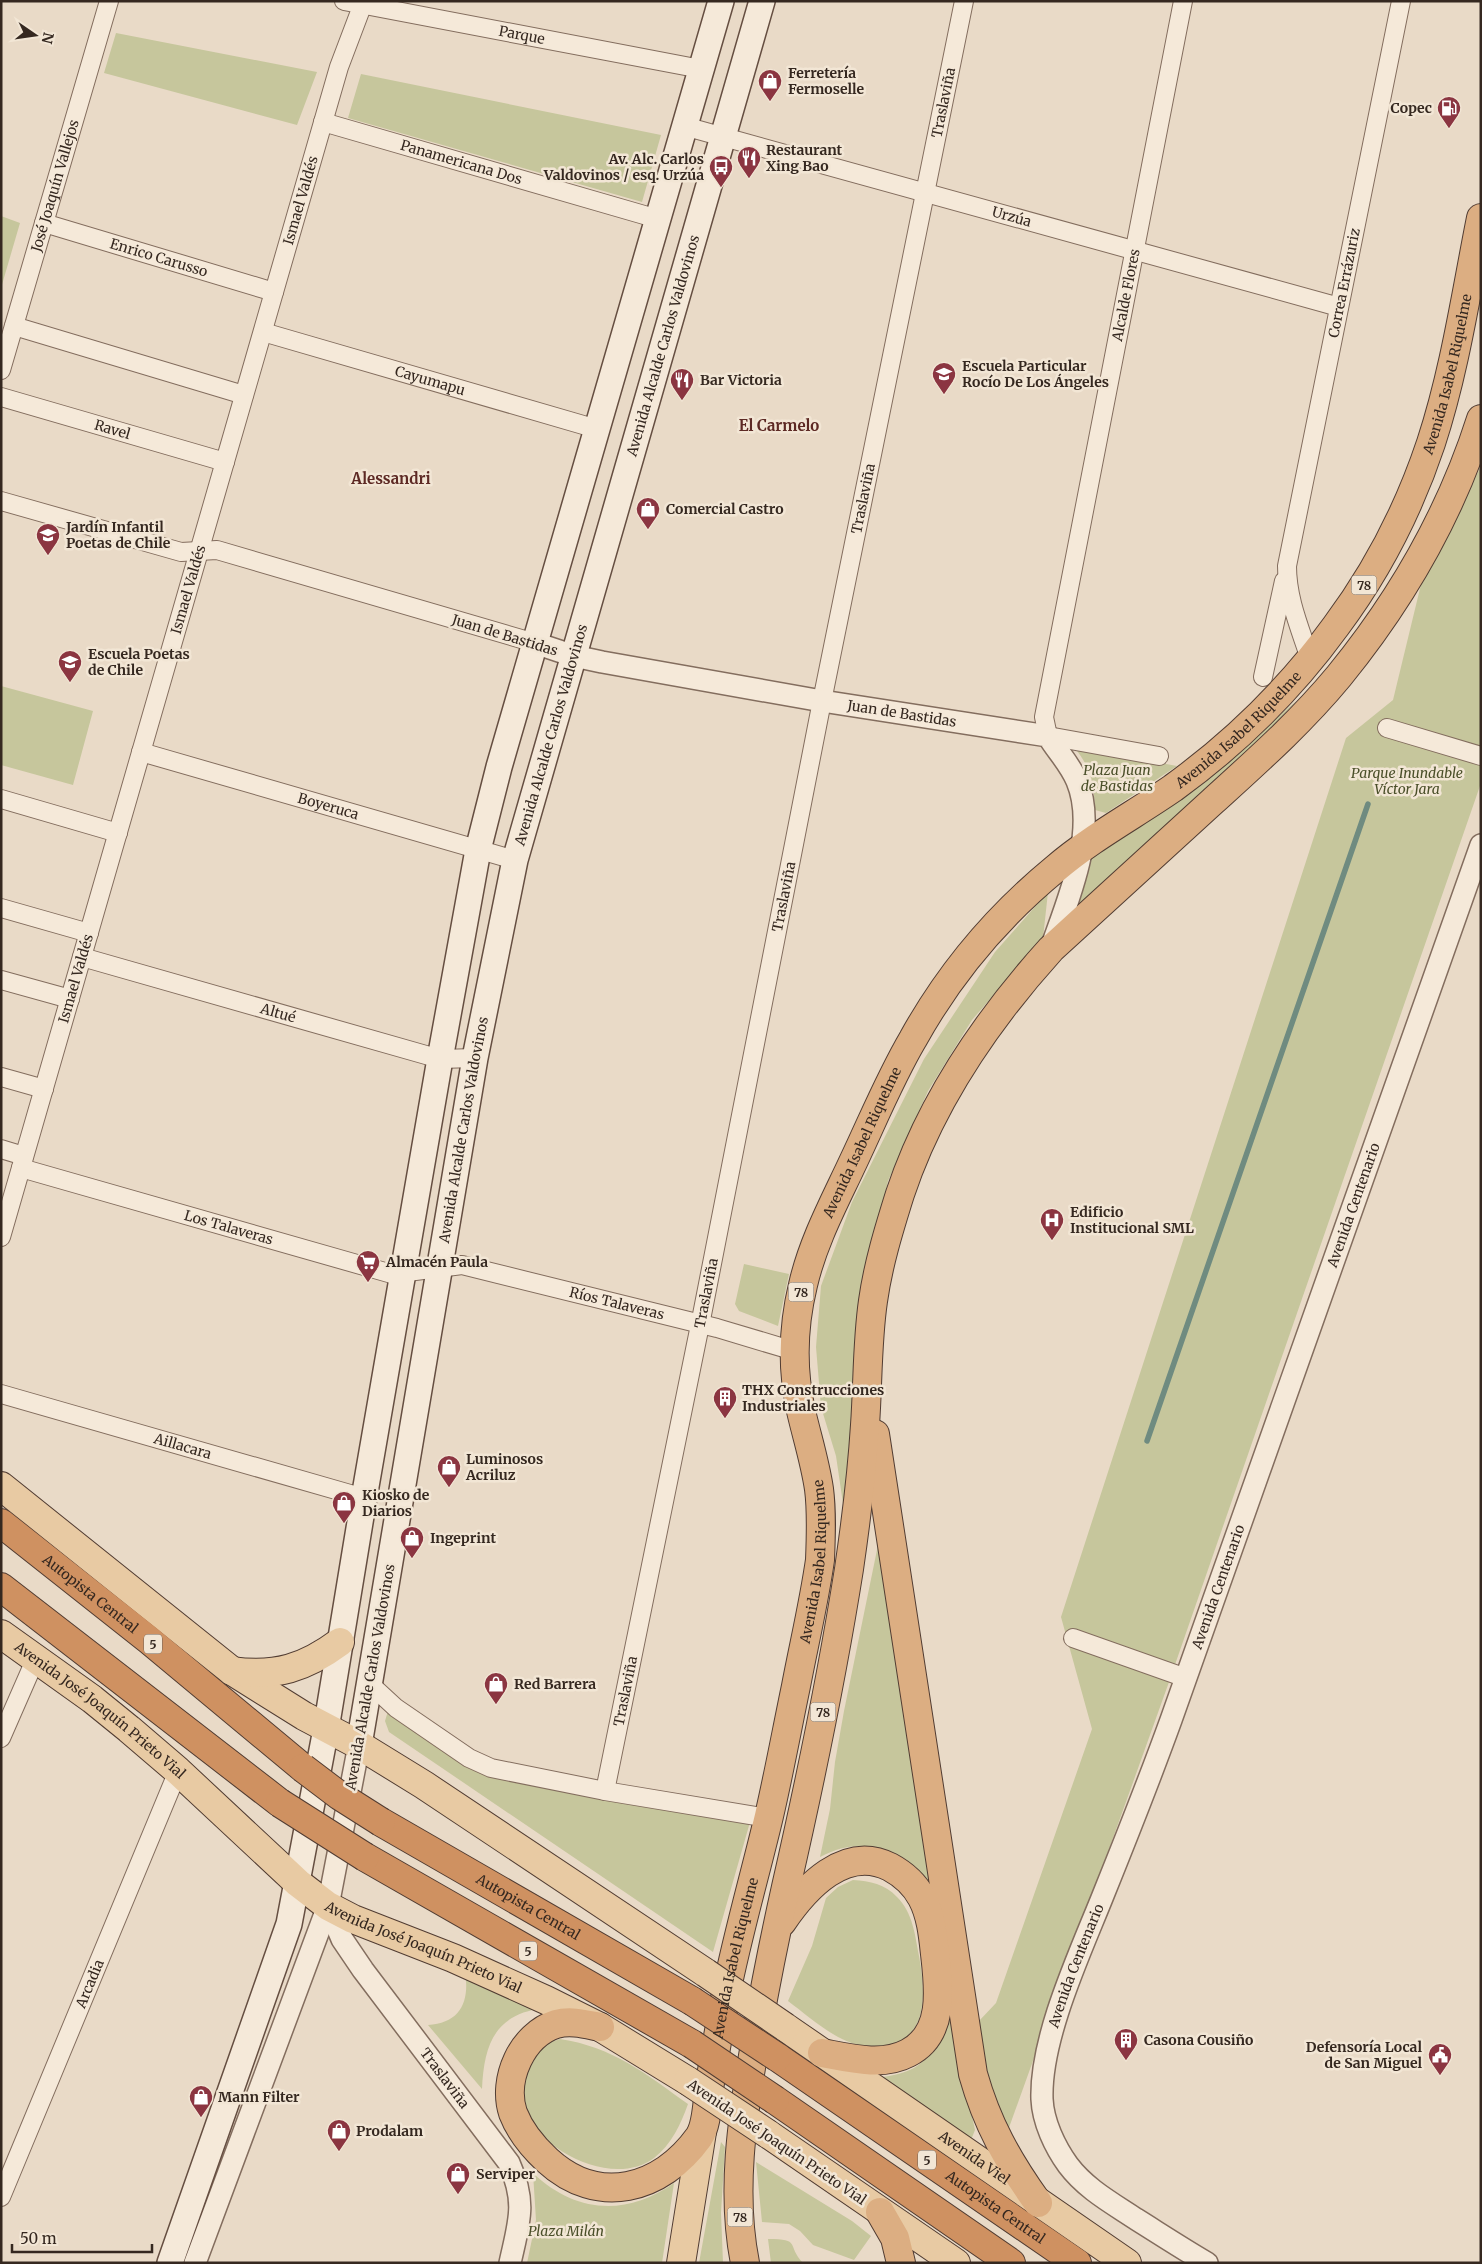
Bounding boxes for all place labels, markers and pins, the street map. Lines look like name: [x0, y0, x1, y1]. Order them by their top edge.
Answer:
place label: Ferretería Fermoselle: [788, 64, 865, 98]
shop icon: Ferretería Fermoselle: [757, 68, 783, 102]
fuel station icon: Copec: [1436, 95, 1462, 129]
place label: Copec: [1391, 99, 1432, 117]
place label: Restaurant Xing Bao: [766, 141, 843, 175]
restaurant icon: Restaurant Xing Bao: [736, 145, 762, 179]
place label: Av. Alc. Carlos Valdovinos / esq. Urzúa: [543, 150, 704, 184]
bus stop icon: Av. Alc. Carlos Valdovinos / esq. Urzúa: [708, 154, 734, 188]
place label: Escuela Particular Rocío De Los Ángeles: [962, 357, 1109, 391]
school or university icon: Escuela Particular Rocío De Los Ángeles: [931, 361, 957, 395]
restaurant icon: Bar Victoria: [669, 367, 695, 401]
place label: Bar Victoria: [700, 371, 782, 389]
shop icon: Comercial Castro: [635, 496, 661, 530]
place label: Comercial Castro: [666, 500, 783, 518]
place label: Jardín Infantil Poetas de Chile: [65, 518, 171, 552]
school or university icon: Jardín Infantil Poetas de Chile: [35, 522, 61, 556]
place label: Escuela Poetas de Chile: [88, 645, 190, 679]
school or university icon: Escuela Poetas de Chile: [57, 649, 83, 683]
place label: Edificio Institucional SML: [1070, 1203, 1194, 1237]
hospital icon: Edificio Institucional SML: [1039, 1207, 1065, 1241]
supermarket icon: Almacén Paula: [355, 1249, 381, 1283]
place label: Almacén Paula: [385, 1253, 488, 1271]
place label: THX Construcciones Industriales: [742, 1381, 884, 1415]
building icon: THX Construcciones Industriales: [712, 1385, 738, 1419]
place label: Luminosos Acriluz: [465, 1450, 543, 1484]
shop icon: Luminosos Acriluz: [436, 1454, 462, 1488]
place label: Kiosko de Diarios: [362, 1486, 430, 1520]
shop icon: Kiosko de Diarios: [331, 1490, 357, 1524]
shop icon: Ingeprint: [399, 1525, 425, 1559]
place label: Ingeprint: [430, 1529, 496, 1547]
shop icon: Red Barrera: [483, 1671, 509, 1705]
place label: Red Barrera: [514, 1675, 596, 1693]
building icon: Casona Cousiño: [1113, 2027, 1139, 2061]
place label: Casona Cousiño: [1144, 2031, 1253, 2049]
place label: Defensoría Local de San Miguel: [1306, 2038, 1422, 2072]
public building icon: Defensoría Local de San Miguel: [1427, 2042, 1453, 2076]
shop icon: Mann Filter: [188, 2084, 214, 2118]
place label: Mann Filter: [218, 2088, 300, 2106]
shop icon: Prodalam: [326, 2118, 352, 2152]
place label: Prodalam: [356, 2122, 423, 2140]
shop icon: Serviper: [445, 2161, 471, 2195]
place label: Serviper: [476, 2165, 536, 2183]

